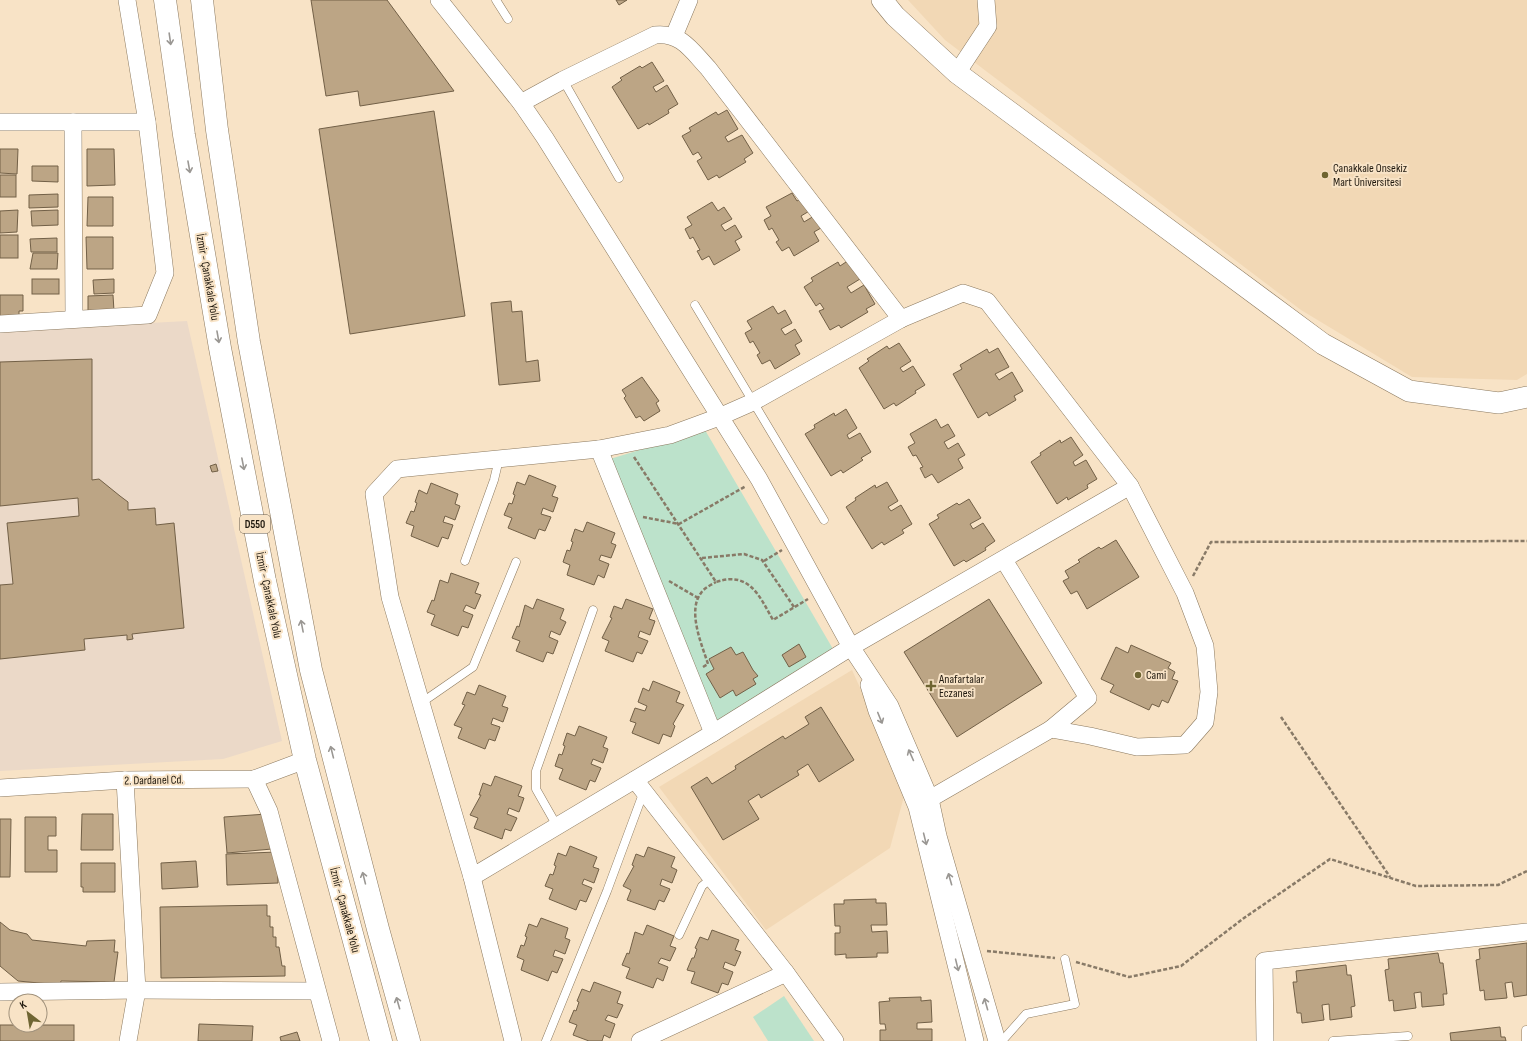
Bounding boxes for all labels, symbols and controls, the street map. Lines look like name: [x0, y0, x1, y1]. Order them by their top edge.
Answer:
one-way arrow: [166, 32, 174, 45]
one-way arrow: [186, 160, 194, 173]
place label: Çanakkale Onsekiz Mart Üniversitesi: [1333, 161, 1408, 190]
marker: Çanakkale Onsekiz Mart Üniversitesi: [1320, 170, 1330, 180]
street label: İzmir - Çanakkale Yolu: [193, 233, 223, 322]
one-way arrow: [215, 330, 223, 343]
one-way arrow: [239, 458, 247, 471]
road number: D550: [240, 515, 270, 533]
street label: İzmir - Çanakkale Yolu: [252, 551, 285, 640]
one-way arrow: [298, 619, 306, 632]
place label: Cami: [1146, 668, 1166, 683]
marker: Cami: [1133, 670, 1143, 680]
place label: Anafartalar Eczanesi: [938, 672, 985, 701]
marker: Anafartalar Eczanesi: [926, 681, 936, 691]
one-way arrow: [877, 711, 884, 723]
one-way arrow: [328, 746, 335, 759]
one-way arrow: [907, 749, 915, 761]
street label: 2. Dardanel Cd.: [124, 772, 184, 789]
one-way arrow: [922, 833, 929, 846]
street label: İzmir - Çanakkale Yolu: [326, 866, 363, 954]
one-way arrow: [360, 872, 368, 885]
one-way arrow: [946, 872, 953, 885]
one-way arrow: [953, 959, 961, 972]
north arrow: [8, 993, 48, 1033]
one-way arrow: [394, 997, 401, 1010]
one-way arrow: [982, 997, 989, 1010]
text: K: [17, 998, 29, 1012]

